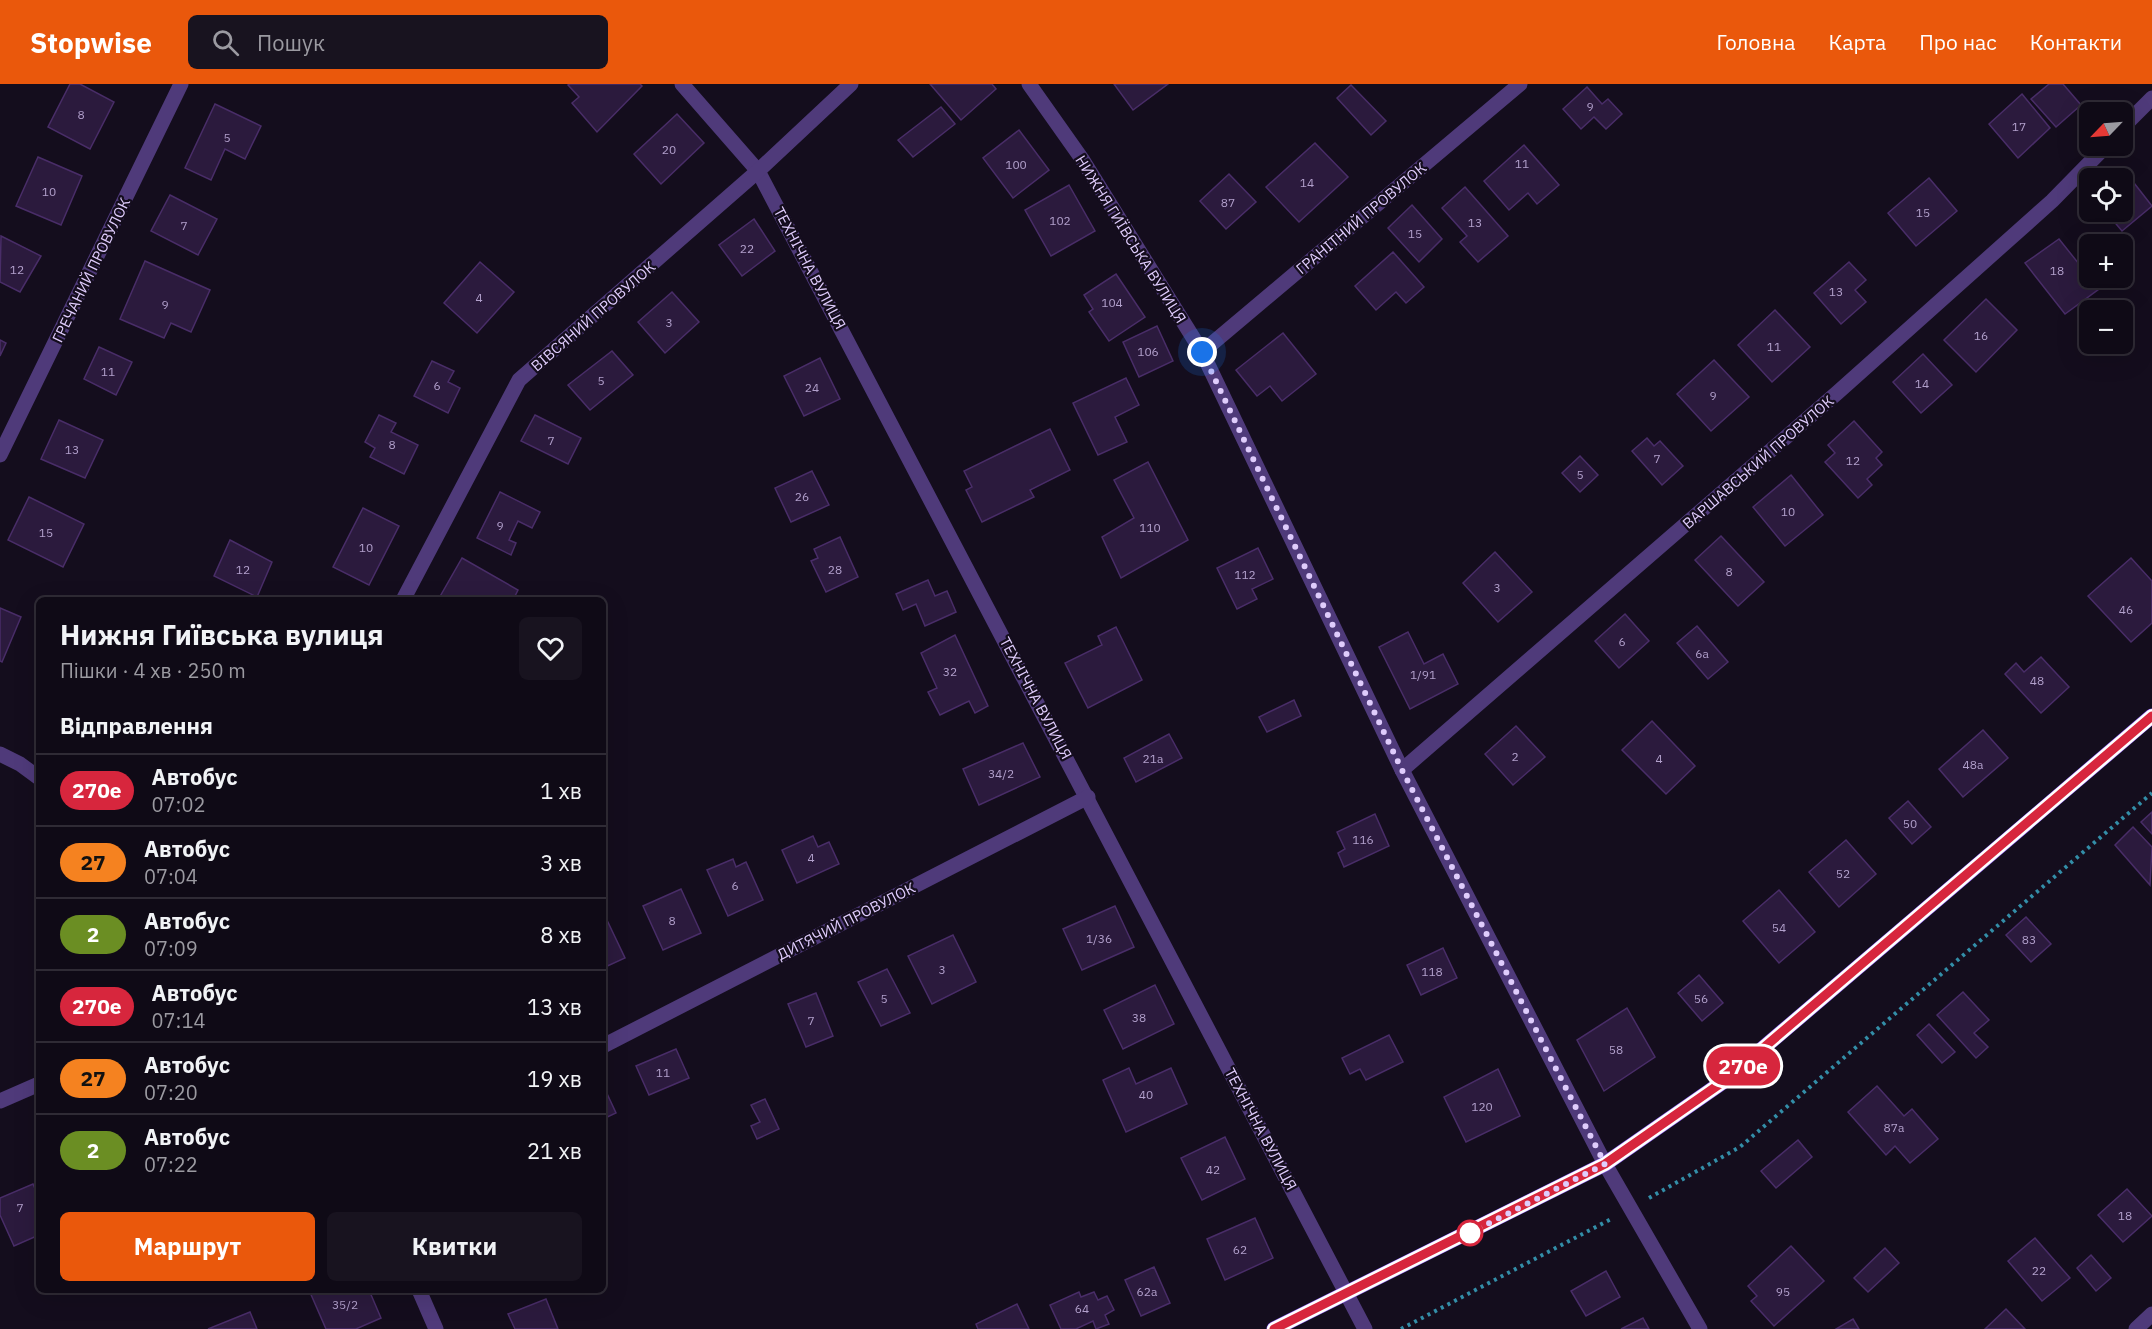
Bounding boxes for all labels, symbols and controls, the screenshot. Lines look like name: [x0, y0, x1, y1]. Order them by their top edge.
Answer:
search box: [188, 15, 608, 69]
text: Stopwise: [30, 24, 152, 61]
icon: search: [209, 26, 242, 59]
text: Пошук: [257, 28, 325, 57]
text: Головна: [1717, 28, 1795, 56]
text: Карта: [1828, 28, 1886, 56]
text: Про нас: [1919, 28, 1997, 56]
text: Контакти: [2030, 28, 2122, 56]
house number: 9: [1586, 99, 1594, 114]
north arrow: [2079, 102, 2133, 156]
map controls: [2079, 102, 2133, 354]
house number: 8: [77, 107, 85, 122]
house number: 17: [2012, 119, 2026, 134]
house number: 5: [223, 130, 231, 145]
house number: 20: [662, 142, 676, 157]
street label: НИЖНЯ ГИЇВСЬКА ВУЛИЦЯ: [1071, 151, 1191, 327]
house number: 11: [1515, 156, 1529, 171]
house number: 100: [1005, 157, 1027, 172]
street label: ГРАНІТНИЙ ПРОВУЛОК: [1292, 158, 1430, 278]
button: locate: [2079, 168, 2133, 222]
house number: 14: [1300, 175, 1314, 190]
house number: 10: [42, 184, 56, 199]
street label: ГРЕЧАНИЙ ПРОВУЛОК: [48, 195, 134, 345]
house number: 87: [1221, 195, 1235, 210]
street label: ТЕХНІЧНА ВУЛИЦЯ: [770, 204, 850, 332]
house number: 15: [1916, 205, 1930, 220]
house number: 102: [1049, 213, 1071, 228]
house number: 13: [1468, 215, 1482, 230]
house number: 7: [180, 218, 188, 233]
house number: 15: [1408, 226, 1422, 241]
button: +: [2079, 234, 2133, 288]
house number: 22: [740, 241, 754, 256]
street label: ВІВСЯНИЙ ПРОВУЛОК: [527, 257, 659, 375]
house number: 12: [10, 262, 24, 277]
house number: 18: [2050, 263, 2064, 278]
house number: 13: [1829, 284, 1843, 299]
house number: 4: [475, 290, 483, 305]
house number: 104: [1101, 295, 1123, 310]
house number: 9: [161, 297, 169, 312]
button: −: [2079, 300, 2133, 354]
house number: 3: [665, 315, 673, 330]
house number: 16: [1974, 328, 1988, 343]
your location: [1187, 337, 1217, 367]
house number: 11: [1767, 339, 1781, 354]
house number: 106: [1137, 344, 1159, 359]
house number: 11: [101, 364, 115, 379]
house number: 5: [597, 373, 605, 388]
house number: 14: [1915, 376, 1929, 391]
house number: 6: [433, 378, 441, 393]
house number: 24: [805, 380, 819, 395]
house number: 9: [1709, 388, 1717, 403]
street label: ВАРШАВСЬКИЙ ПРОВУЛОК: [1678, 391, 1838, 533]
house number: 7: [547, 433, 555, 448]
house number: 8: [388, 437, 396, 452]
house number: 13: [65, 442, 79, 457]
house number: 7: [1653, 451, 1661, 466]
house number: 12: [1846, 453, 1860, 468]
house number: 5: [1576, 467, 1584, 482]
house number: 26: [795, 489, 809, 504]
house number: 10: [1781, 504, 1795, 519]
house number: 9: [496, 518, 504, 533]
house number: 110: [1139, 520, 1161, 535]
house number: 15: [39, 525, 53, 540]
house number: 10: [359, 540, 373, 555]
house number: 12: [236, 562, 250, 577]
house number: 28: [828, 562, 842, 577]
house number: 8: [1725, 564, 1733, 579]
house number: 112: [1234, 567, 1256, 582]
house number: 3: [1493, 580, 1501, 595]
house number: 46: [2119, 602, 2133, 617]
text: Нижня Гиївська вулиця: [60, 616, 384, 653]
button: heart: [519, 617, 582, 680]
street label: ТЕХНІЧНА ВУЛИЦЯ: [996, 634, 1076, 762]
house number: 6: [1618, 634, 1626, 649]
house number: 6а: [1695, 646, 1709, 661]
text: Пішки · 4 хв · 250 m: [60, 657, 246, 684]
house number: 32: [943, 664, 957, 679]
house number: 1/91: [1410, 667, 1436, 682]
house number: 48: [2030, 673, 2044, 688]
text: Відправлення: [60, 711, 213, 740]
house number: 2: [1511, 749, 1519, 764]
house number: 21а: [1143, 751, 1164, 766]
house number: 4: [1655, 751, 1663, 766]
house number: 48а: [1963, 757, 1984, 772]
text: Автобус: [152, 762, 238, 791]
house number: 34/2: [988, 766, 1014, 781]
text: 270е: [72, 776, 122, 804]
text: 1 хв: [540, 776, 582, 805]
text: 07:02: [152, 791, 205, 818]
house number: 50: [1903, 816, 1917, 831]
house number: 116: [1352, 832, 1374, 847]
text: Автобус: [144, 834, 230, 863]
text: 27: [80, 848, 106, 876]
text: 3 хв: [540, 848, 582, 877]
house number: 4: [807, 850, 815, 865]
text: 07:04: [144, 863, 198, 890]
house number: 52: [1836, 866, 1850, 881]
house number: 6: [731, 878, 739, 893]
street label: ДИТЯЧИЙ ПРОВУЛОК: [774, 878, 918, 964]
text: Автобус: [144, 906, 230, 935]
house number: 8: [668, 913, 676, 928]
text: 2: [87, 920, 99, 948]
text: 8 хв: [540, 920, 582, 949]
house number: 54: [1772, 920, 1786, 935]
house number: 1/36: [1086, 931, 1112, 946]
house number: 83: [2022, 932, 2036, 947]
text: 07:09: [144, 935, 198, 962]
house number: 3: [938, 962, 946, 977]
house number: 118: [1421, 964, 1443, 979]
text: Автобус: [152, 978, 238, 1007]
house number: 5: [880, 991, 888, 1006]
house number: 56: [1694, 991, 1708, 1006]
text: 270е: [72, 992, 122, 1020]
text: 13 хв: [527, 992, 582, 1021]
text: 07:14: [152, 1007, 205, 1034]
house number: 38: [1132, 1010, 1146, 1025]
house number: 7: [807, 1013, 815, 1028]
house number: 58: [1609, 1042, 1623, 1057]
line badge: 270е: [1701, 1046, 1785, 1086]
text: Автобус: [144, 1050, 230, 1079]
text: 270е: [1718, 1052, 1768, 1080]
text: 27: [80, 1064, 106, 1092]
text: 19 хв: [527, 1064, 582, 1093]
house number: 11: [656, 1065, 670, 1080]
street label: ТЕХНІЧНА ВУЛИЦЯ: [1221, 1065, 1301, 1193]
text: 07:20: [144, 1079, 198, 1106]
house number: 40: [1139, 1087, 1153, 1102]
house number: 120: [1471, 1099, 1493, 1114]
house number: 87а: [1884, 1120, 1905, 1135]
text: Автобус: [144, 1122, 230, 1151]
text: 2: [87, 1136, 99, 1164]
text: 21 хв: [527, 1136, 582, 1165]
text: 07:22: [144, 1151, 198, 1178]
house number: 42: [1206, 1162, 1220, 1177]
house number: 7: [16, 1200, 24, 1215]
house number: 18: [2118, 1208, 2132, 1223]
button: Маршрут: [60, 1212, 315, 1281]
button: Квитки: [327, 1212, 582, 1281]
unlabelled marker: [1457, 1220, 1483, 1246]
house number: 62: [1233, 1242, 1247, 1257]
house number: 22: [2032, 1263, 2046, 1278]
house number: 62а: [1137, 1284, 1158, 1299]
house number: 95: [1776, 1284, 1790, 1299]
house number: 35/2: [332, 1297, 358, 1312]
house number: 64: [1075, 1301, 1089, 1316]

